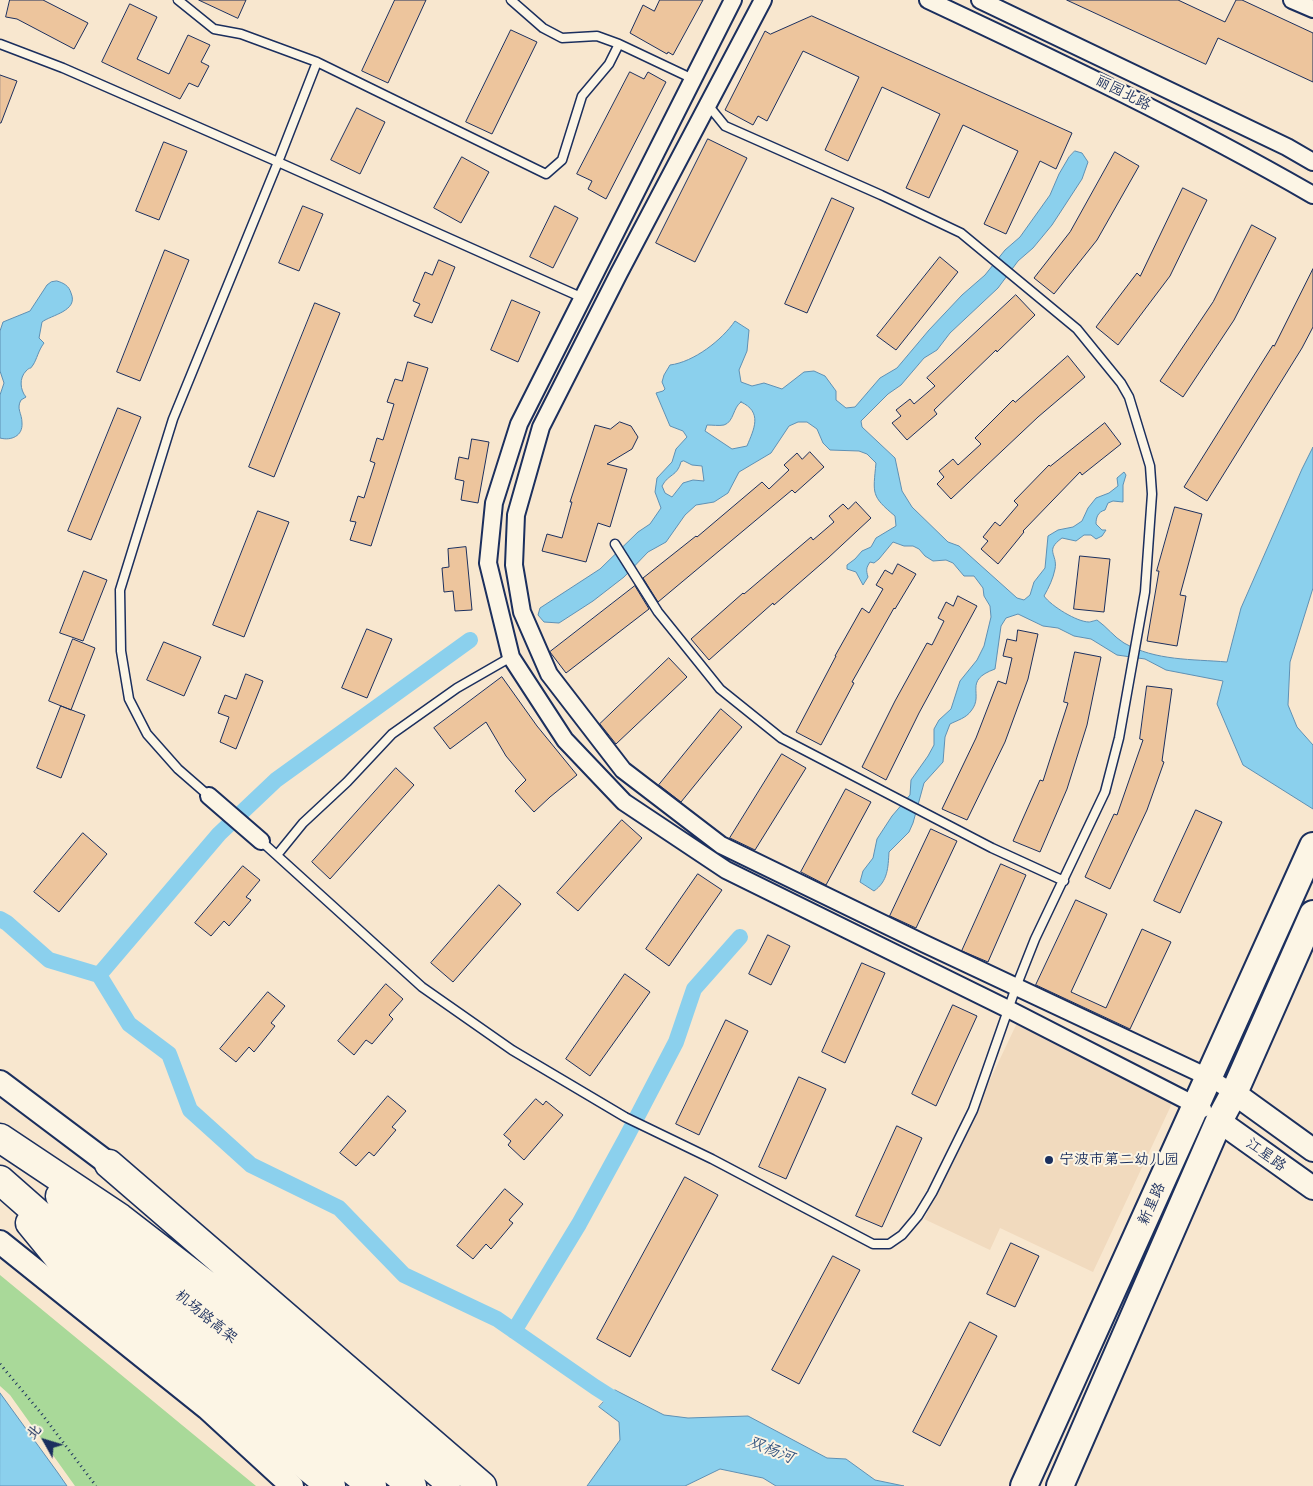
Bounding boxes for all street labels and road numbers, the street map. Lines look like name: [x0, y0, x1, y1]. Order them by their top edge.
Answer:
street label: 丽园北路: [1092, 71, 1154, 115]
street label: 江星路: [1243, 1134, 1289, 1176]
street label: 新星路: [1135, 1180, 1169, 1228]
street label: 机场路高架: [171, 1286, 241, 1348]

